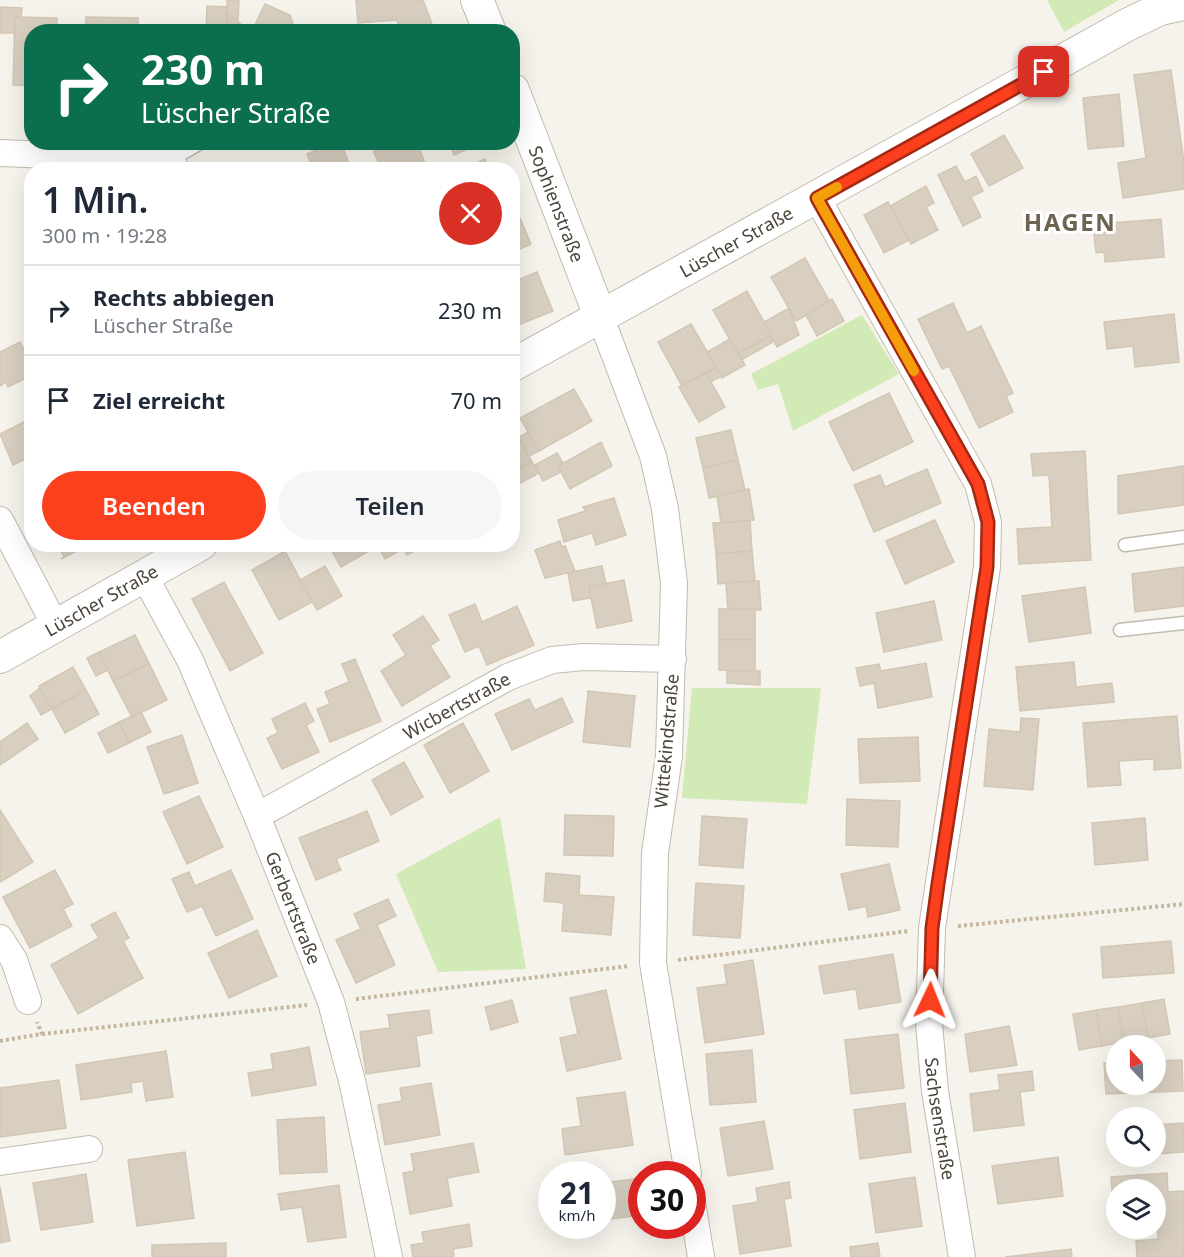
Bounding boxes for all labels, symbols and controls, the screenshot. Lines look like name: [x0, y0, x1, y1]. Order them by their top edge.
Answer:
text: 230 m: [141, 40, 265, 97]
pin: [1018, 46, 1069, 97]
icon: right: [42, 48, 120, 126]
icon: arrive: [1027, 55, 1060, 88]
text: Lüscher Straße: [141, 94, 330, 131]
street label: Sophienstraße: [524, 142, 590, 265]
text: 1 Min.: [42, 175, 149, 224]
button: close: [439, 182, 502, 245]
street label: Lüscher Straße: [675, 200, 797, 283]
district label: HAGEN: [1024, 205, 1116, 238]
text: 300 m · 19:28: [42, 222, 167, 249]
text: Rechts abbiegen: [93, 282, 275, 312]
icon: right: [42, 294, 75, 327]
text: 230 m: [438, 295, 502, 325]
text: Lüscher Straße: [93, 312, 233, 339]
icon: arrive: [42, 384, 75, 417]
text: Ziel erreicht: [93, 385, 225, 415]
text: 70 m: [451, 385, 502, 415]
button: Beenden: [42, 471, 266, 540]
button: Teilen: [278, 471, 502, 540]
street label: Lüscher Straße: [40, 559, 162, 642]
street label: Wicbertstraße: [399, 666, 514, 745]
street label: Wittekindstraße: [648, 673, 684, 809]
street label: Gerbertstraße: [260, 848, 327, 968]
position arrow: [898, 968, 962, 1032]
north arrow: [1106, 1035, 1166, 1095]
map controls: [1106, 1035, 1166, 1239]
street label: Sachsenstraße: [920, 1056, 961, 1182]
button: search: [1106, 1107, 1166, 1167]
speed limit sign: 30: [628, 1161, 706, 1239]
text: 21: [560, 1172, 594, 1213]
button: layers: [1106, 1179, 1166, 1239]
text: km/h: [559, 1205, 595, 1225]

